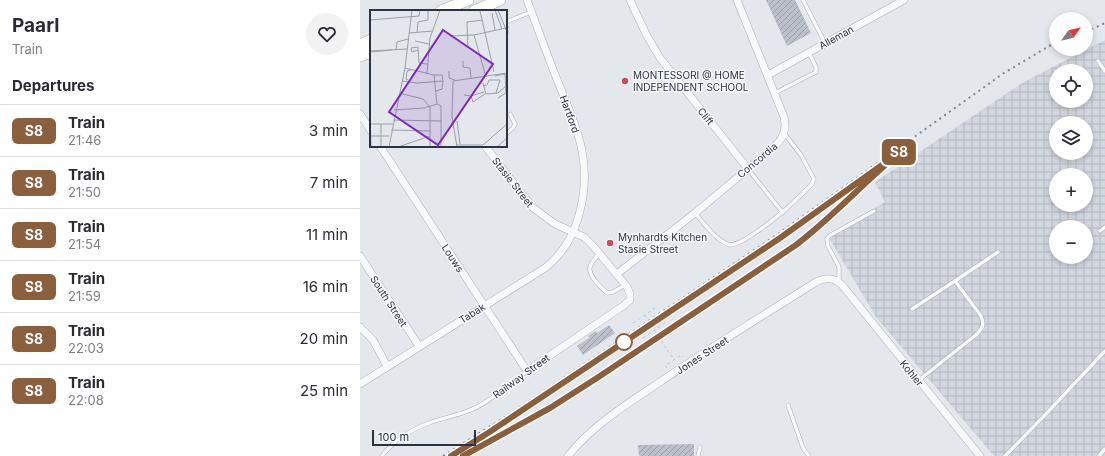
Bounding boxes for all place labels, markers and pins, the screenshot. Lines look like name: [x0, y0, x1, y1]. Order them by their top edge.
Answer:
place label: MONTESSORI @ HOME INDEPENDENT SCHOOL: [633, 69, 749, 93]
marker: MONTESSORI @ HOME INDEPENDENT SCHOOL: [620, 76, 630, 86]
place label: Mynhardts Kitchen Stasie Street: [618, 231, 707, 255]
marker: Mynhardts Kitchen Stasie Street: [605, 238, 615, 248]
unlabelled marker: [615, 333, 633, 351]

